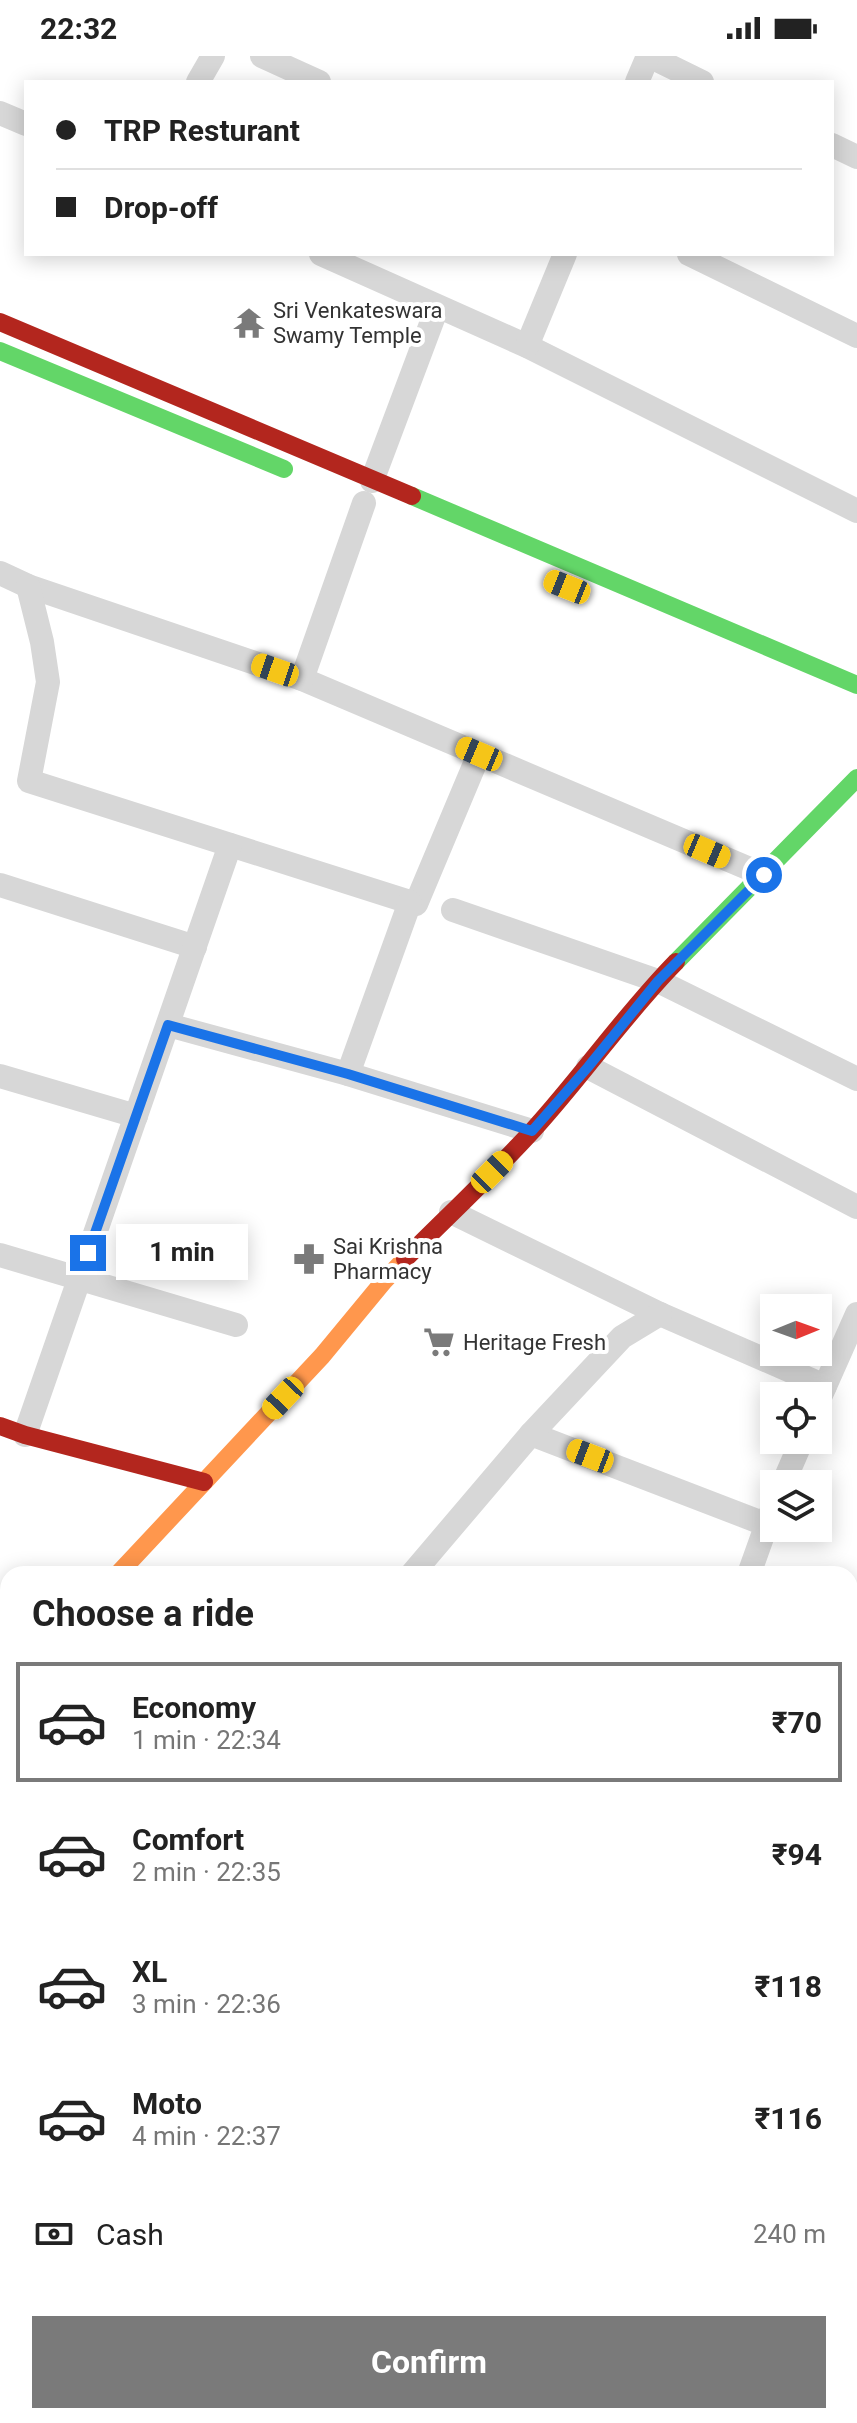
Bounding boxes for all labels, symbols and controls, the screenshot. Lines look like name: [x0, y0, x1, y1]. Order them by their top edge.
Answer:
text: 22:32: [40, 11, 117, 46]
text: TRP Resturant: [104, 113, 300, 148]
text: Drop-off: [104, 190, 218, 225]
place label: Sri Venkateswara Swamy Temple: [273, 298, 443, 348]
temple icon: Sri Venkateswara Swamy Temple: [232, 306, 266, 340]
car: [540, 567, 594, 607]
car: [248, 651, 302, 689]
car: [452, 734, 506, 774]
car: [680, 831, 734, 871]
route start: [746, 857, 782, 893]
car: [467, 1147, 517, 1197]
callout: 1 min: [116, 1225, 248, 1281]
place label: Sai Krishna Pharmacy: [333, 1234, 443, 1284]
route end: [70, 1235, 106, 1271]
text: 1 min: [149, 1237, 215, 1267]
pharmacy icon: Sai Krishna Pharmacy: [292, 1242, 326, 1276]
north arrow: [760, 1294, 832, 1366]
map controls: [760, 1294, 832, 1542]
supermarket icon: Heritage Fresh: [422, 1325, 456, 1359]
place label: Heritage Fresh: [463, 1330, 606, 1355]
car: [258, 1372, 308, 1424]
button: locate: [760, 1382, 832, 1454]
car: [563, 1436, 617, 1476]
button: layers: [760, 1470, 832, 1542]
text: Choose a ride: [32, 1593, 254, 1635]
icon: car: [36, 1686, 108, 1758]
text: Economy: [132, 1690, 256, 1725]
text: ₹70: [772, 1705, 822, 1740]
text: 1 min · 22:34: [132, 1725, 281, 1755]
icon: car: [36, 1818, 108, 1890]
text: Comfort: [132, 1822, 244, 1857]
text: ₹94: [772, 1837, 822, 1872]
text: 2 min · 22:35: [132, 1857, 281, 1887]
icon: car: [36, 1950, 108, 2022]
text: XL: [132, 1954, 167, 1989]
text: ₹118: [755, 1969, 822, 2004]
text: 3 min · 22:36: [132, 1989, 281, 2019]
icon: car: [36, 2082, 108, 2154]
text: Moto: [132, 2086, 202, 2121]
text: ₹116: [755, 2101, 822, 2136]
text: 4 min · 22:37: [132, 2121, 281, 2151]
icon: cash: [32, 2212, 76, 2256]
text: Cash: [96, 2217, 164, 2252]
text: 240 m: [753, 2219, 826, 2249]
button: Confirm: [32, 2316, 826, 2408]

